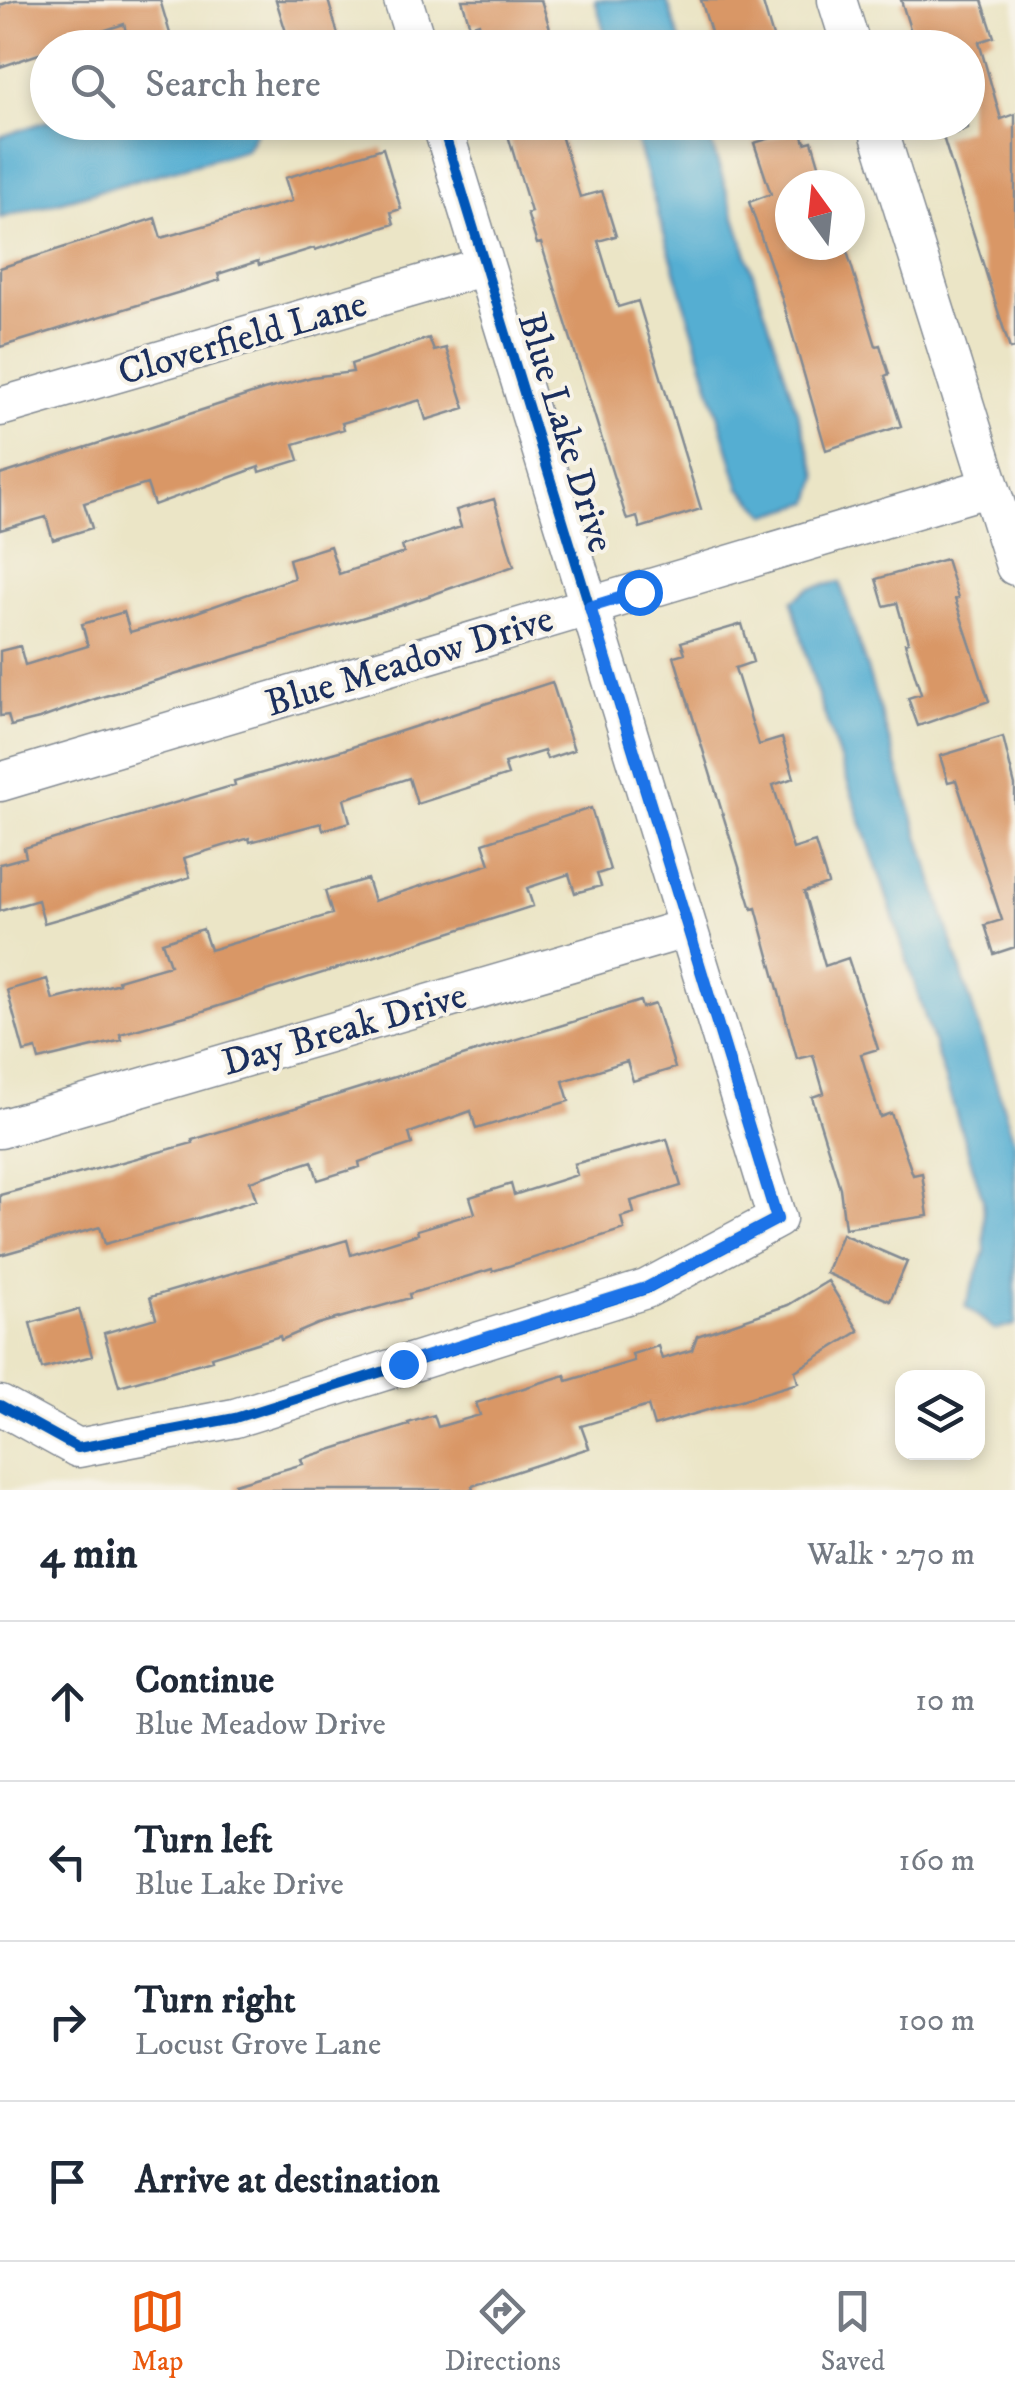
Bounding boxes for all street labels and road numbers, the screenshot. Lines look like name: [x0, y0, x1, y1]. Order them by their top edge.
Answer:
street label: Cloverfield Lane: [113, 281, 372, 397]
street label: Blue Lake Drive: [506, 307, 624, 558]
street label: Blue Meadow Drive: [260, 595, 559, 728]
street label: Day Break Drive: [217, 972, 472, 1088]

